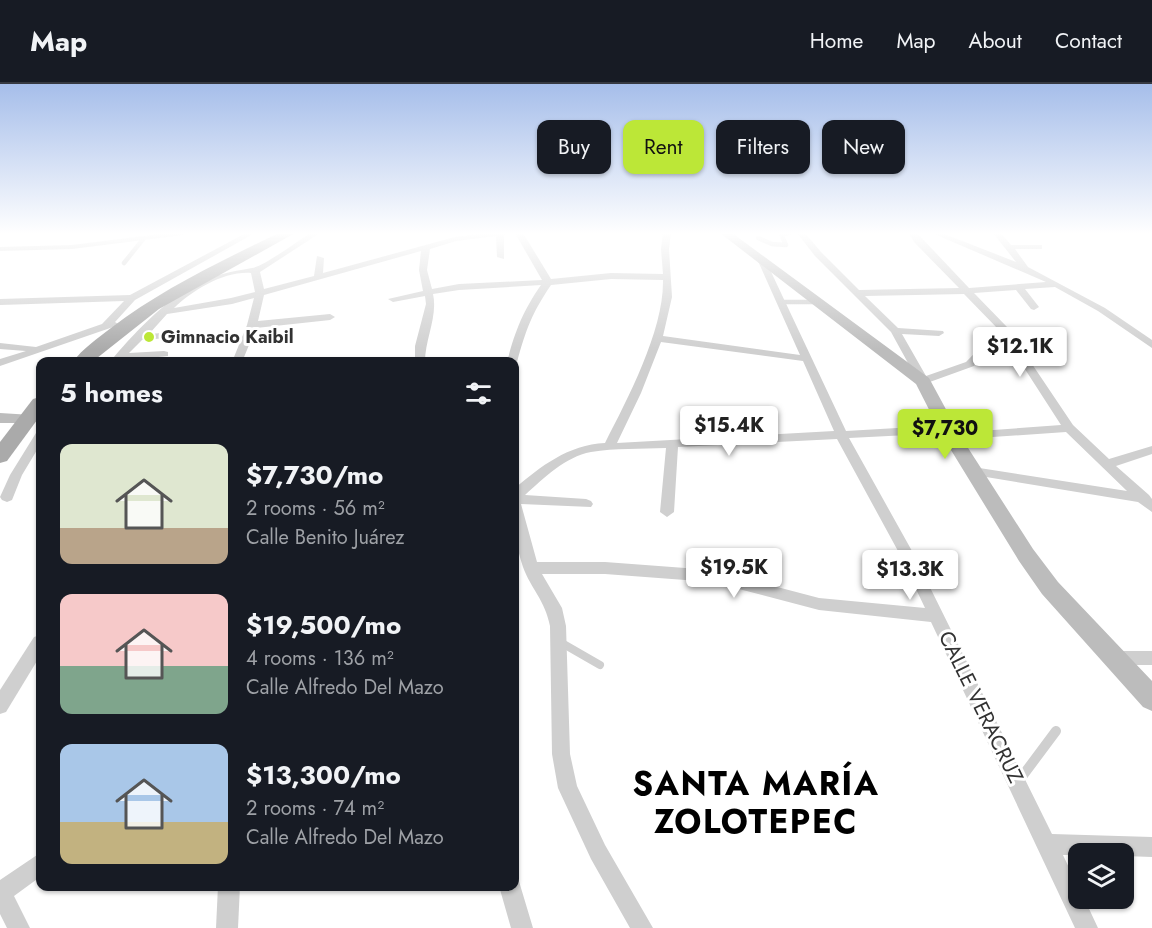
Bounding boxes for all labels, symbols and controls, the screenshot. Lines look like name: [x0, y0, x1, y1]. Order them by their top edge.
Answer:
text: Map: [30, 21, 87, 62]
text: Home: [810, 26, 863, 56]
text: Map: [896, 26, 936, 56]
text: About: [969, 26, 1022, 56]
text: Contact: [1055, 26, 1122, 56]
chip: Buy: [537, 120, 611, 174]
chip: Rent: [623, 120, 704, 174]
chip: Filters: [716, 120, 810, 174]
chip: New: [822, 120, 905, 174]
place label: Gimnacio Kaibil: [161, 324, 294, 350]
pin: $12.1K: [971, 327, 1069, 378]
marker: Gimnacio Kaibil: [142, 330, 156, 344]
text: $12.1K: [987, 332, 1053, 361]
text: 5 homes: [60, 374, 163, 412]
icon: filters: [462, 377, 495, 410]
pin: $15.4K: [680, 406, 778, 457]
pin: $7,730: [896, 409, 994, 460]
text: $15.4K: [694, 411, 764, 440]
text: $7,730: [912, 414, 978, 443]
text: $7,730/mo: [246, 456, 383, 494]
icon: home: [108, 468, 180, 540]
text: 2 rooms · 56 m²: [246, 494, 385, 523]
text: Calle Benito Juárez: [246, 523, 404, 552]
pin: $19.5K: [685, 548, 783, 599]
pin: $13.3K: [861, 550, 959, 601]
text: $19.5K: [700, 553, 768, 582]
text: $13.3K: [876, 555, 944, 584]
text: $19,500/mo: [246, 606, 401, 644]
icon: home: [108, 618, 180, 690]
street label: CALLE VERACRUZ: [931, 626, 1031, 789]
text: 4 rooms · 136 m²: [246, 644, 394, 673]
text: Calle Alfredo Del Mazo: [246, 673, 444, 702]
text: $13,300/mo: [246, 756, 401, 794]
district label: SANTA MARÍA ZOLOTEPEC: [633, 760, 879, 845]
icon: home: [108, 768, 180, 840]
text: 2 rooms · 74 m²: [246, 794, 384, 823]
text: Calle Alfredo Del Mazo: [246, 823, 444, 852]
map controls: [1068, 843, 1134, 909]
button: layers: [1068, 843, 1134, 909]

